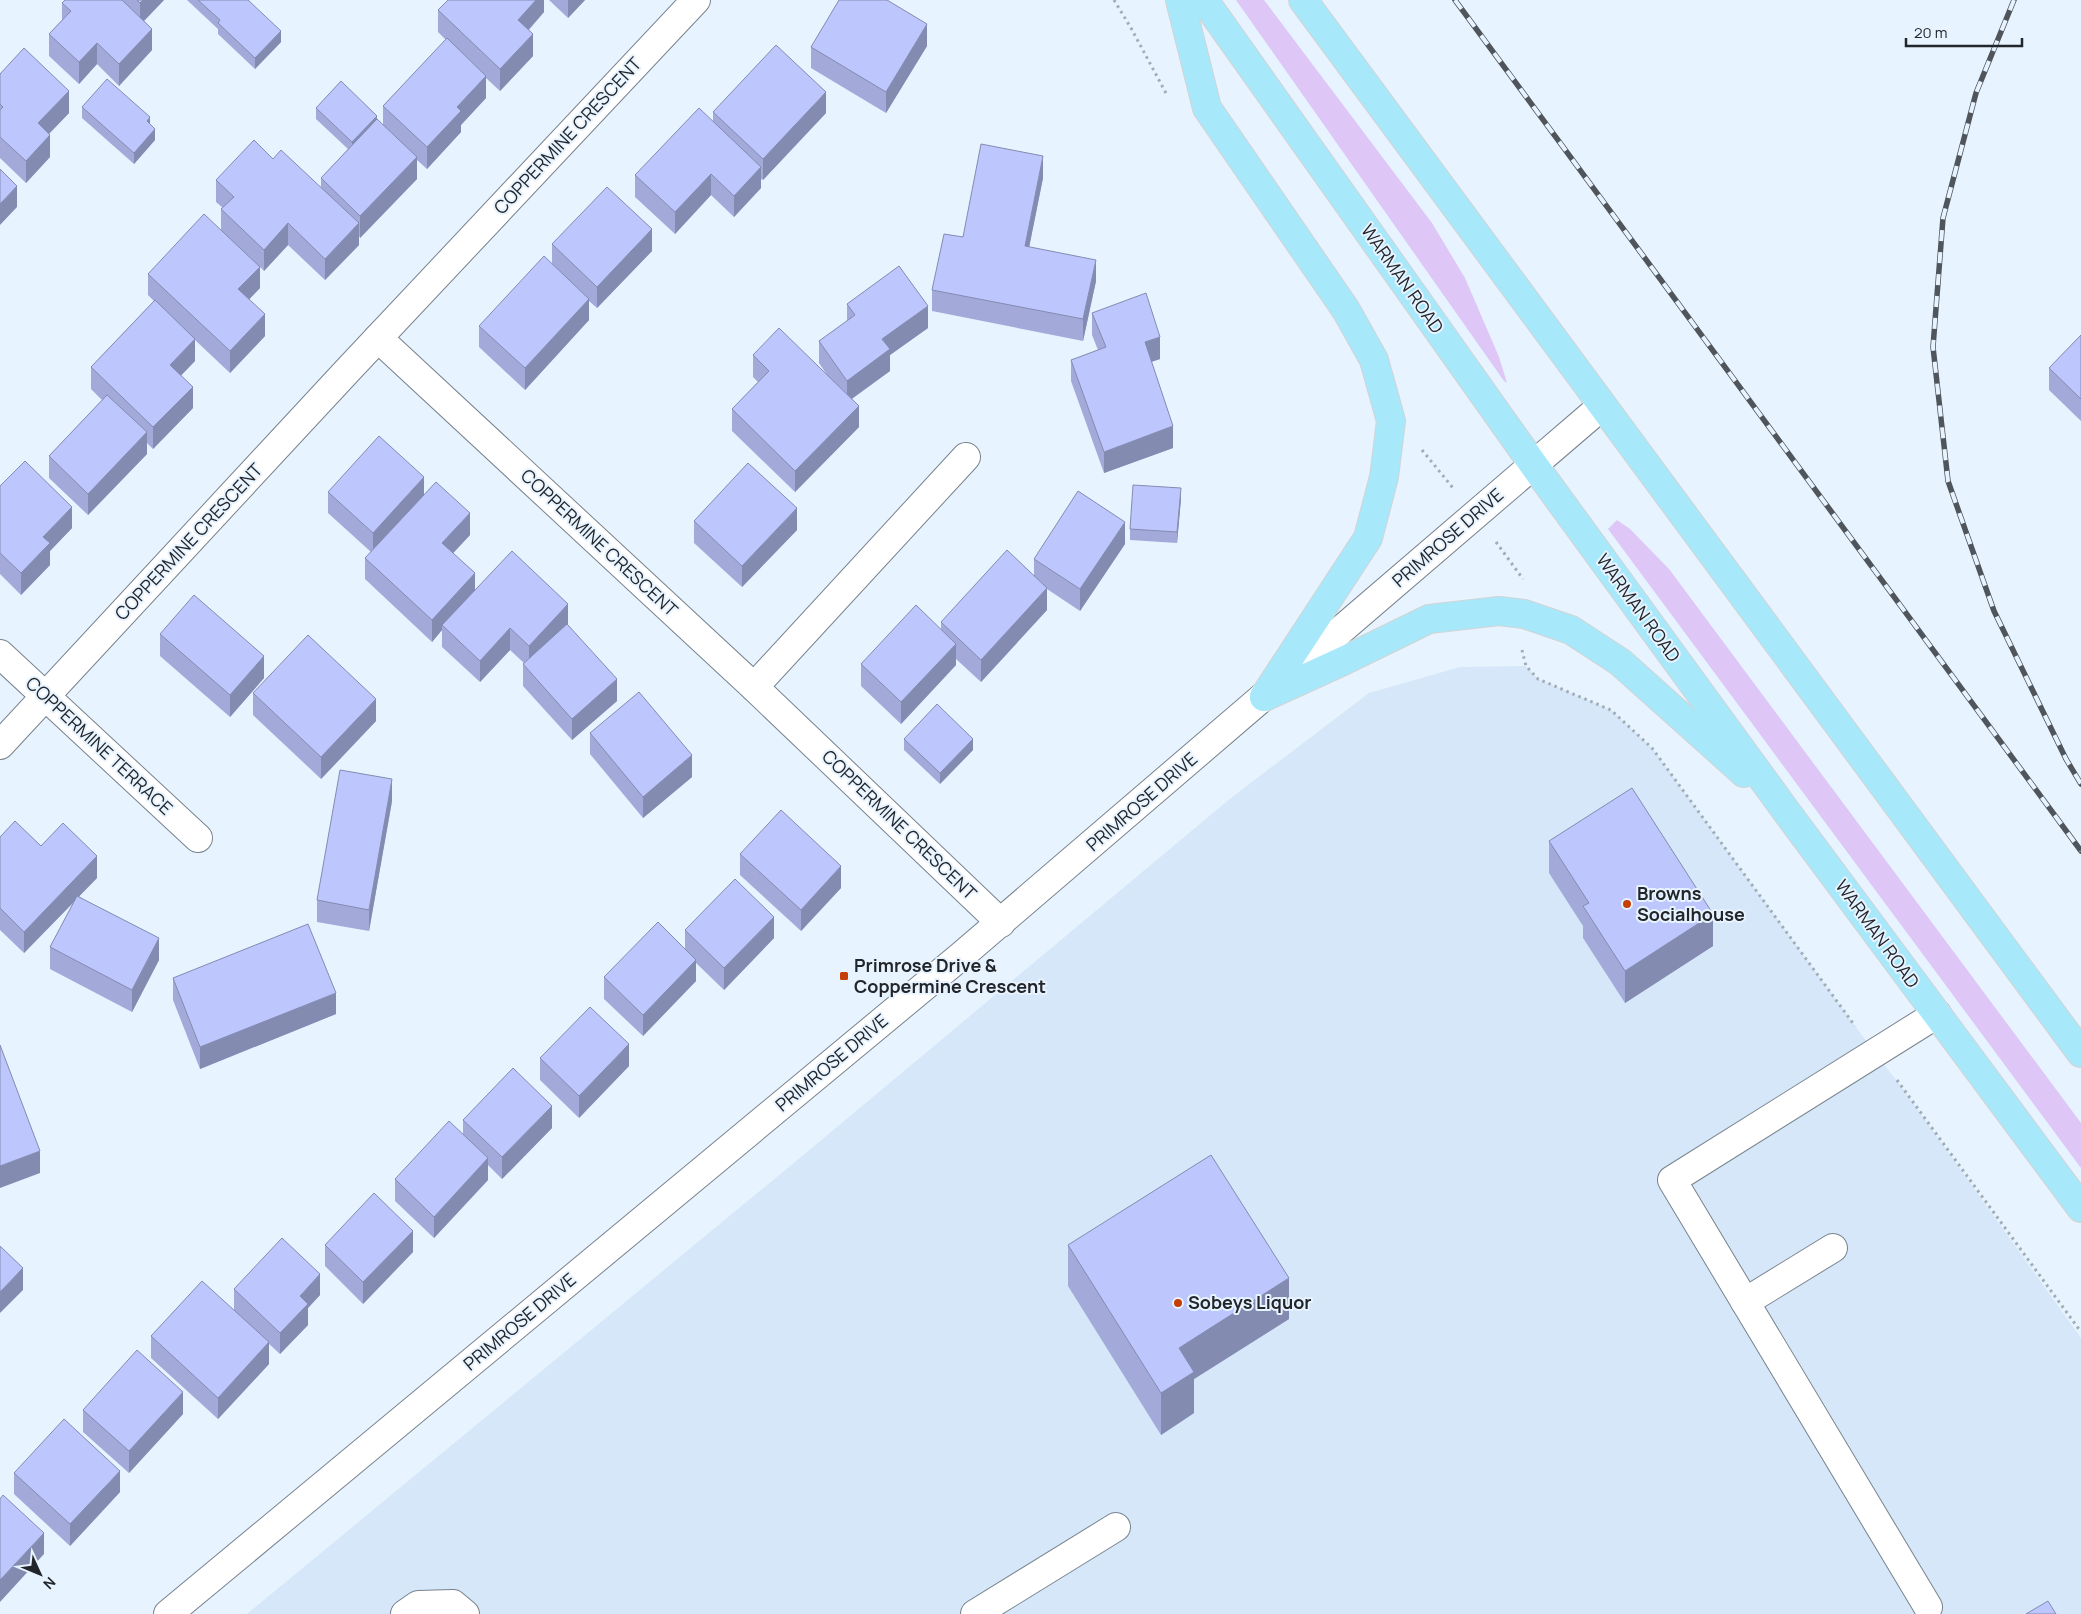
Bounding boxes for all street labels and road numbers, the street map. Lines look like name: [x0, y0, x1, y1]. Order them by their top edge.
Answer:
street label: COPPERMINE CRESCENT: [488, 52, 646, 219]
street label: WARMAN ROAD: [1356, 219, 1449, 338]
street label: COPPERMINE CRESCENT: [109, 458, 267, 625]
street label: COPPERMINE CRESCENT: [516, 463, 683, 621]
street label: PRIMROSE DRIVE: [1387, 482, 1508, 592]
street label: WARMAN ROAD: [1591, 548, 1686, 666]
street label: COPPERMINE TERRACE: [21, 671, 178, 820]
street label: COPPERMINE CRESCENT: [817, 744, 982, 905]
street label: PRIMROSE DRIVE: [1081, 746, 1202, 856]
street label: WARMAN ROAD: [1830, 874, 1925, 992]
street label: PRIMROSE DRIVE: [770, 1008, 893, 1116]
street label: PRIMROSE DRIVE: [458, 1267, 581, 1375]

